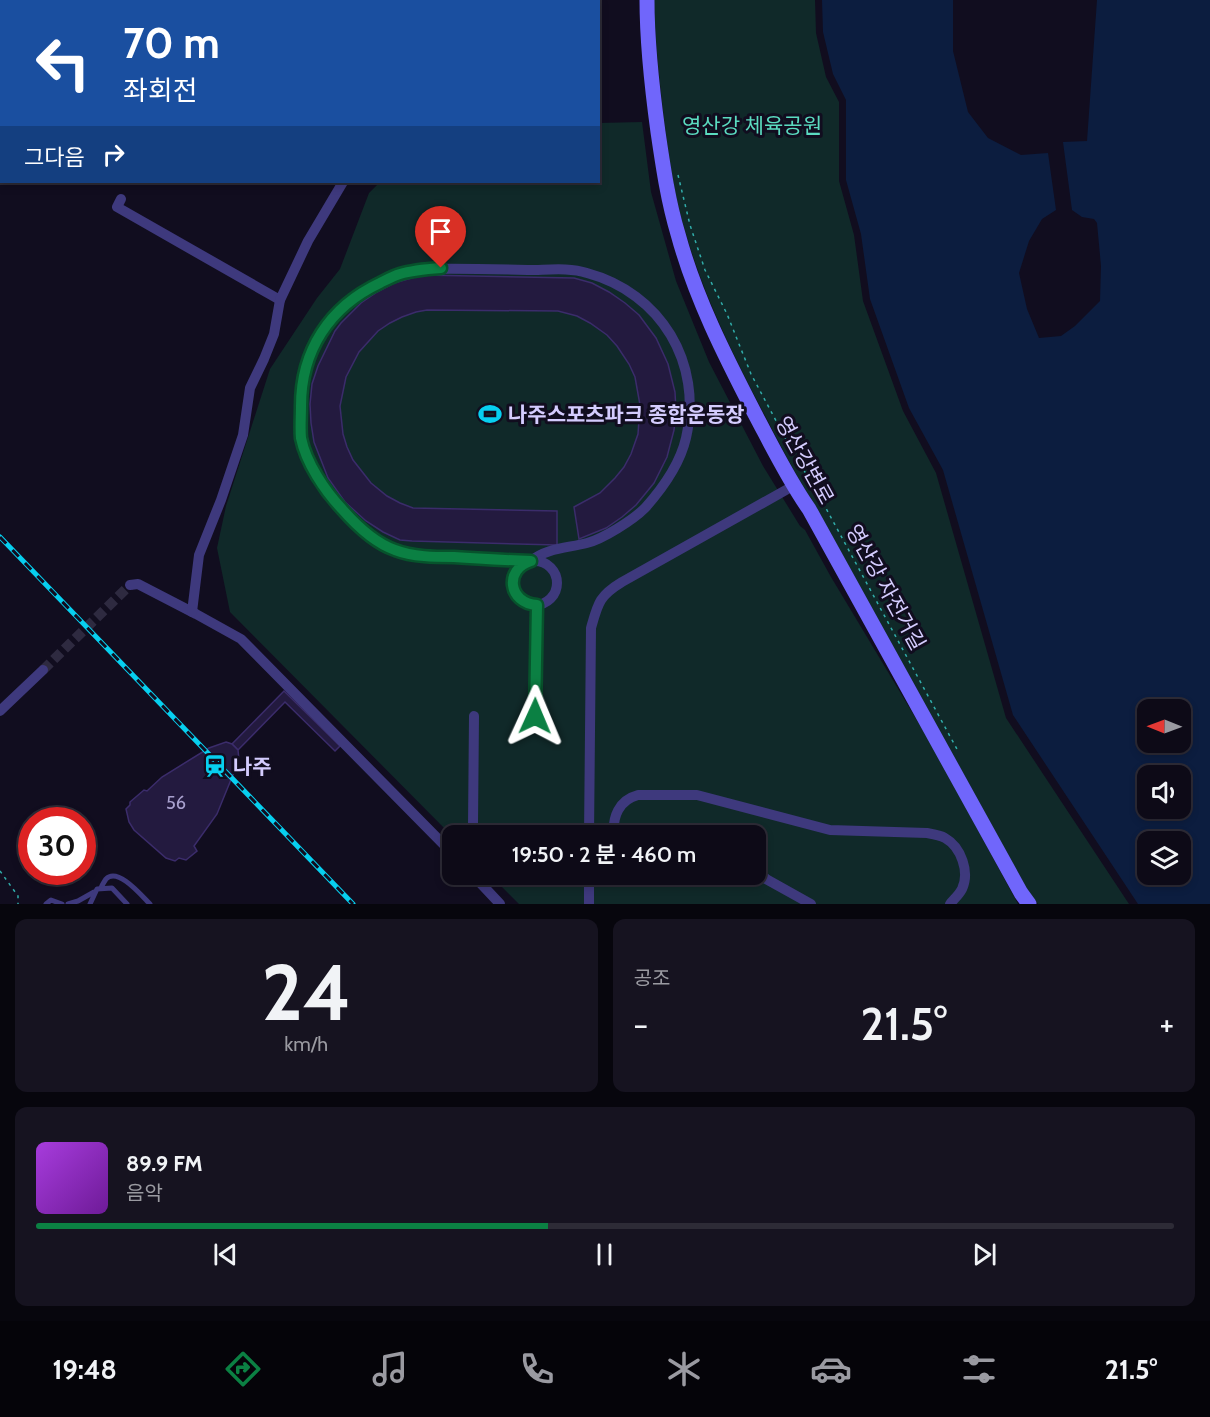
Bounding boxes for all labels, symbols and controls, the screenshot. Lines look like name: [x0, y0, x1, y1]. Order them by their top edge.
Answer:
text: 70 m: [123, 17, 220, 69]
icon: left: [24, 24, 102, 102]
text: 좌회전: [123, 74, 198, 107]
park label: 영산강 체육공원: [682, 113, 822, 138]
icon: right: [97, 138, 130, 171]
text: 그다음: [24, 144, 85, 171]
pin: [415, 206, 466, 268]
icon: arrive: [424, 215, 457, 248]
sports icon: 나주스포츠파크 종합운동장: [477, 401, 503, 427]
place label: 나주스포츠파크 종합운동장: [508, 402, 745, 427]
street label: 영산강변로: [771, 412, 839, 508]
street label: 영산강 자전거길: [841, 520, 931, 654]
position arrow: [503, 684, 567, 748]
north arrow: [1137, 699, 1191, 753]
map controls: [1137, 699, 1191, 885]
station icon: 나주: [202, 753, 228, 779]
place label: 나주: [233, 754, 272, 779]
button: sound: [1137, 765, 1191, 819]
house number: 56: [166, 792, 186, 814]
speed limit sign: 30: [18, 807, 96, 885]
button: layers: [1137, 831, 1191, 885]
text: 19:50 · 2 분 · 460 m: [512, 841, 696, 868]
text: 24: [261, 945, 351, 1040]
text: 공조: [634, 966, 670, 990]
text: 21.5°: [860, 997, 947, 1051]
text: −: [634, 1004, 648, 1044]
text: +: [1159, 1004, 1174, 1044]
text: km/h: [284, 1032, 328, 1056]
text: 89.9 FM: [126, 1150, 203, 1177]
text: 음악: [126, 1181, 163, 1205]
icon: previous: [209, 1238, 242, 1271]
icon: pause: [588, 1238, 621, 1271]
icon: next: [968, 1238, 1001, 1271]
icon: directions: [222, 1348, 264, 1390]
icon: music: [369, 1348, 411, 1390]
icon: phone: [516, 1348, 558, 1390]
icon: climate: [663, 1348, 705, 1390]
icon: car: [810, 1348, 852, 1390]
icon: filters: [958, 1348, 1000, 1390]
text: 19:48: [53, 1353, 117, 1386]
text: 21.5°: [1105, 1353, 1157, 1386]

